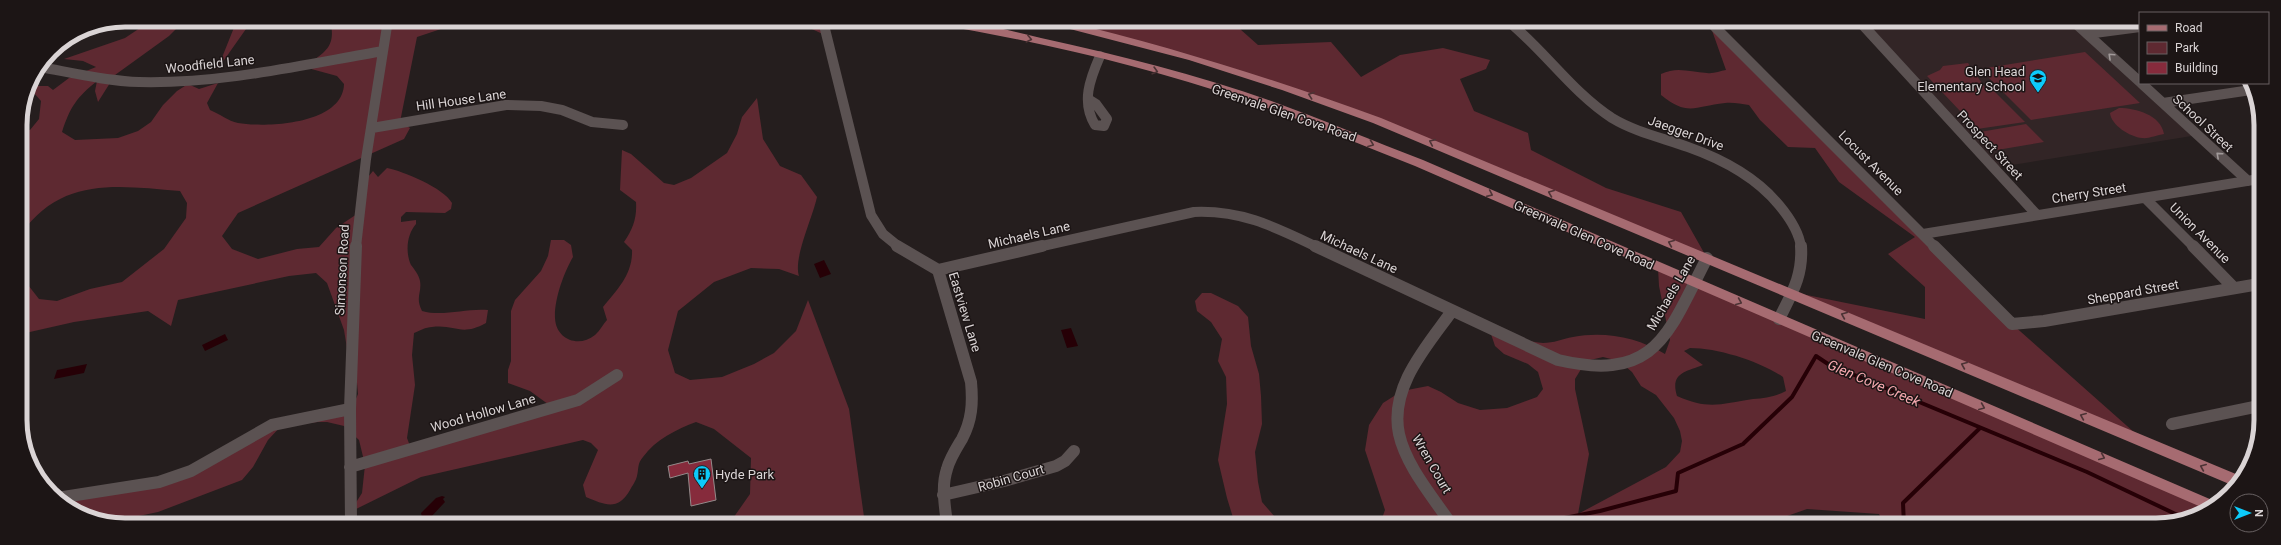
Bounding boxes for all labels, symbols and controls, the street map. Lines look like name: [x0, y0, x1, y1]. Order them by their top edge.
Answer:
legend: [2139, 12, 2269, 84]
text: Road: [2175, 21, 2203, 35]
one-way arrow: [1026, 34, 1032, 42]
text: Park: [2175, 41, 2200, 55]
street label: Woodfield Lane: [165, 52, 255, 76]
one-way arrow: [2108, 53, 2116, 61]
text: Building: [2175, 61, 2218, 75]
place label: Glen Head Elementary School: [1917, 64, 2025, 94]
one-way arrow: [1151, 66, 1158, 75]
school or university icon: Glen Head Elementary School: [2028, 68, 2048, 93]
street label: Greenvale Glen Cove Road: [1210, 81, 1358, 145]
street label: Hill House Lane: [415, 86, 507, 114]
one-way arrow: [1307, 91, 1314, 99]
street label: School Street: [2170, 91, 2236, 155]
street label: Prospect Street: [1954, 107, 2026, 183]
street label: Jaegger Drive: [1646, 112, 1726, 154]
street label: Locust Avenue: [1836, 128, 1906, 198]
one-way arrow: [1366, 139, 1374, 147]
one-way arrow: [1428, 139, 1436, 147]
one-way arrow: [2216, 152, 2224, 160]
street label: Cherry Street: [2051, 180, 2127, 206]
one-way arrow: [1548, 189, 1555, 197]
one-way arrow: [1487, 190, 1494, 198]
street label: Greenvale Glen Cove Road: [1512, 197, 1656, 273]
street label: Union Avenue: [2167, 200, 2233, 266]
street label: Michaels Lane: [987, 218, 1072, 252]
street label: Simonson Road: [332, 224, 352, 316]
street label: Michaels Lane: [1318, 228, 1400, 277]
one-way arrow: [1668, 239, 1675, 247]
street label: Michaels Lane: [1644, 253, 1698, 333]
street label: Eastview Lane: [946, 270, 984, 354]
street label: Sheppard Street: [2086, 277, 2180, 307]
one-way arrow: [1735, 297, 1742, 305]
one-way arrow: [1841, 311, 1848, 319]
street label: Greenvale Glen Cove Road: [1809, 327, 1955, 401]
water label: Glen Cove Creek: [1825, 356, 1924, 410]
one-way arrow: [1960, 362, 1968, 370]
street label: Wood Hollow Lane: [429, 391, 537, 435]
one-way arrow: [1979, 402, 1986, 410]
one-way arrow: [2080, 413, 2088, 421]
street label: Wren Court: [1409, 432, 1455, 496]
one-way arrow: [2099, 452, 2106, 460]
street label: Robin Court: [976, 461, 1046, 495]
one-way arrow: [2200, 463, 2207, 471]
building icon: Hyde Park: [692, 464, 712, 489]
place label: Hyde Park: [715, 467, 774, 482]
north arrow: [2229, 493, 2269, 533]
text: N: [2252, 509, 2265, 517]

